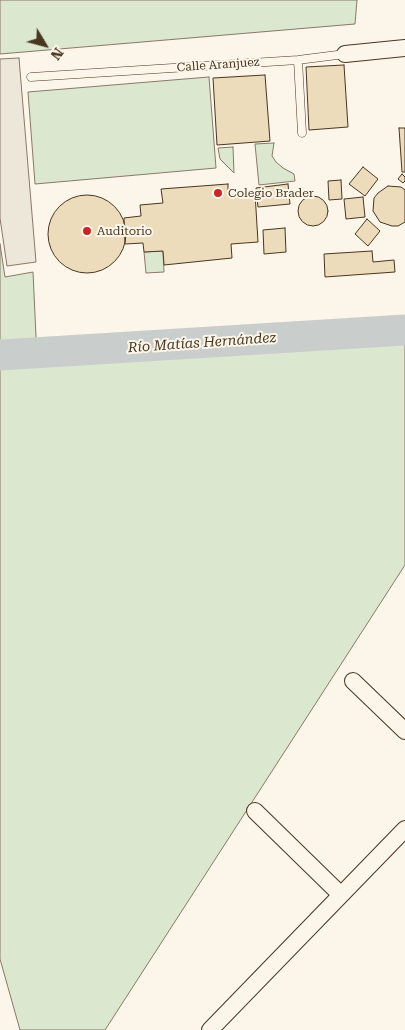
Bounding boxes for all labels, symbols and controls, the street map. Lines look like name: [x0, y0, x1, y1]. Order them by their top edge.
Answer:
north arrow: [20, 20, 70, 70]
text: N: [47, 45, 67, 63]
street label: Calle Aranjuez: [176, 55, 260, 75]
place label: Colegio Brader: [228, 186, 314, 200]
marker: Colegio Brader: [212, 187, 224, 199]
place label: Auditorio: [97, 224, 152, 238]
marker: Auditorio: [81, 225, 93, 237]
water label: Río Matías Hernández: [127, 329, 277, 357]

